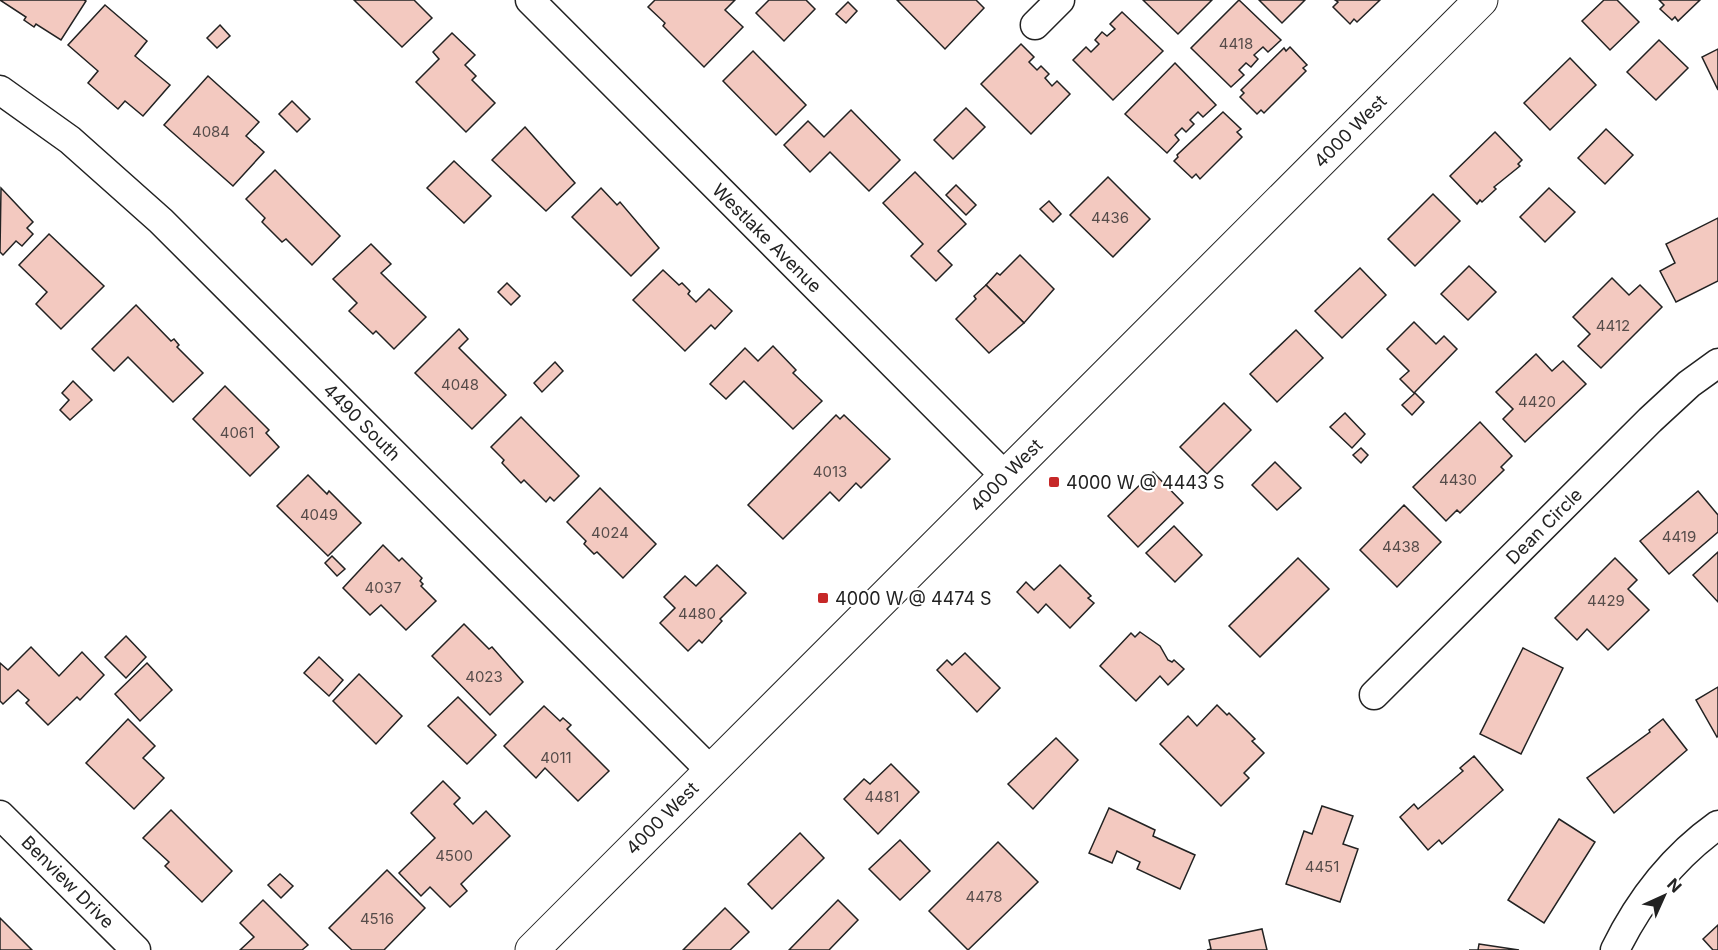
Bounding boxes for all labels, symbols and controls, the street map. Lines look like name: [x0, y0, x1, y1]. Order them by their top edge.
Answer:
house number: 4418: [1219, 34, 1253, 53]
street label: 4000 West: [1310, 90, 1391, 171]
house number: 4084: [192, 122, 230, 141]
street label: Westlake Avenue: [708, 179, 826, 297]
house number: 4436: [1091, 208, 1129, 227]
house number: 4412: [1596, 316, 1630, 335]
house number: 4048: [441, 375, 479, 394]
street label: 4490 South: [319, 379, 405, 465]
house number: 4420: [1518, 392, 1556, 411]
house number: 4061: [220, 423, 254, 442]
street label: 4000 West: [966, 434, 1047, 515]
house number: 4013: [813, 462, 847, 481]
house number: 4430: [1439, 470, 1477, 489]
place label: 4000 W @ 4443 S: [1066, 472, 1225, 493]
marker: 4000 W @ 4443 S: [1047, 475, 1061, 489]
street label: Dean Circle: [1502, 484, 1586, 568]
house number: 4049: [300, 505, 338, 524]
house number: 4024: [591, 523, 629, 542]
house number: 4419: [1662, 527, 1696, 546]
house number: 4438: [1382, 537, 1420, 556]
house number: 4037: [365, 578, 401, 597]
place label: 4000 W @ 4474 S: [835, 588, 992, 609]
marker: 4000 W @ 4474 S: [816, 591, 830, 605]
house number: 4429: [1587, 591, 1625, 610]
house number: 4480: [678, 604, 716, 623]
house number: 4023: [465, 667, 503, 686]
house number: 4011: [540, 748, 572, 767]
street label: 4000 West: [622, 777, 703, 858]
house number: 4481: [865, 787, 899, 806]
street label: Benview Drive: [18, 832, 118, 932]
house number: 4500: [435, 846, 473, 865]
house number: 4451: [1305, 857, 1339, 876]
north arrow: [1634, 866, 1694, 926]
text: N: [1663, 874, 1686, 897]
house number: 4478: [966, 887, 1002, 906]
house number: 4516: [360, 909, 394, 928]

